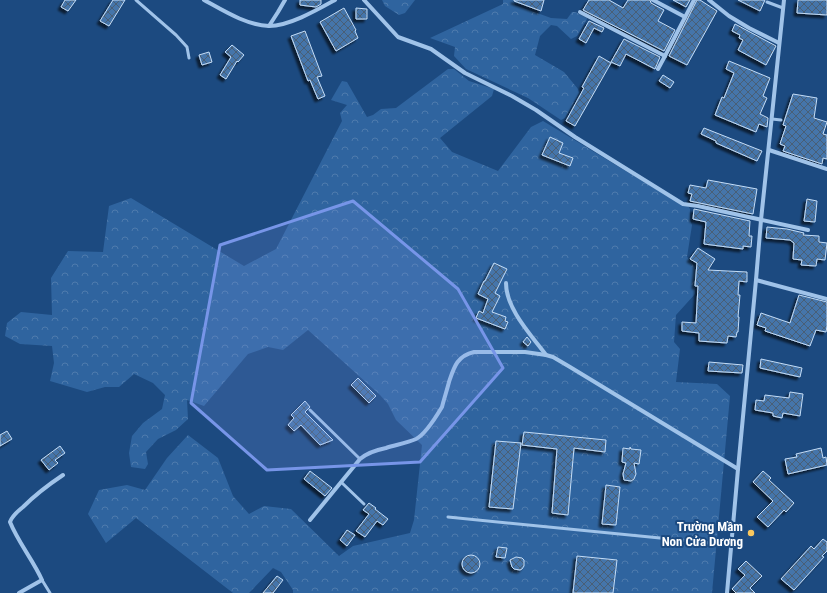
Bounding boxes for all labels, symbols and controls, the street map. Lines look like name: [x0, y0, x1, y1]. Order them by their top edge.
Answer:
place label: Trường Mầm Non Cửa Dương: [662, 519, 743, 549]
marker: Trường Mầm Non Cửa Dương: [746, 528, 756, 538]

